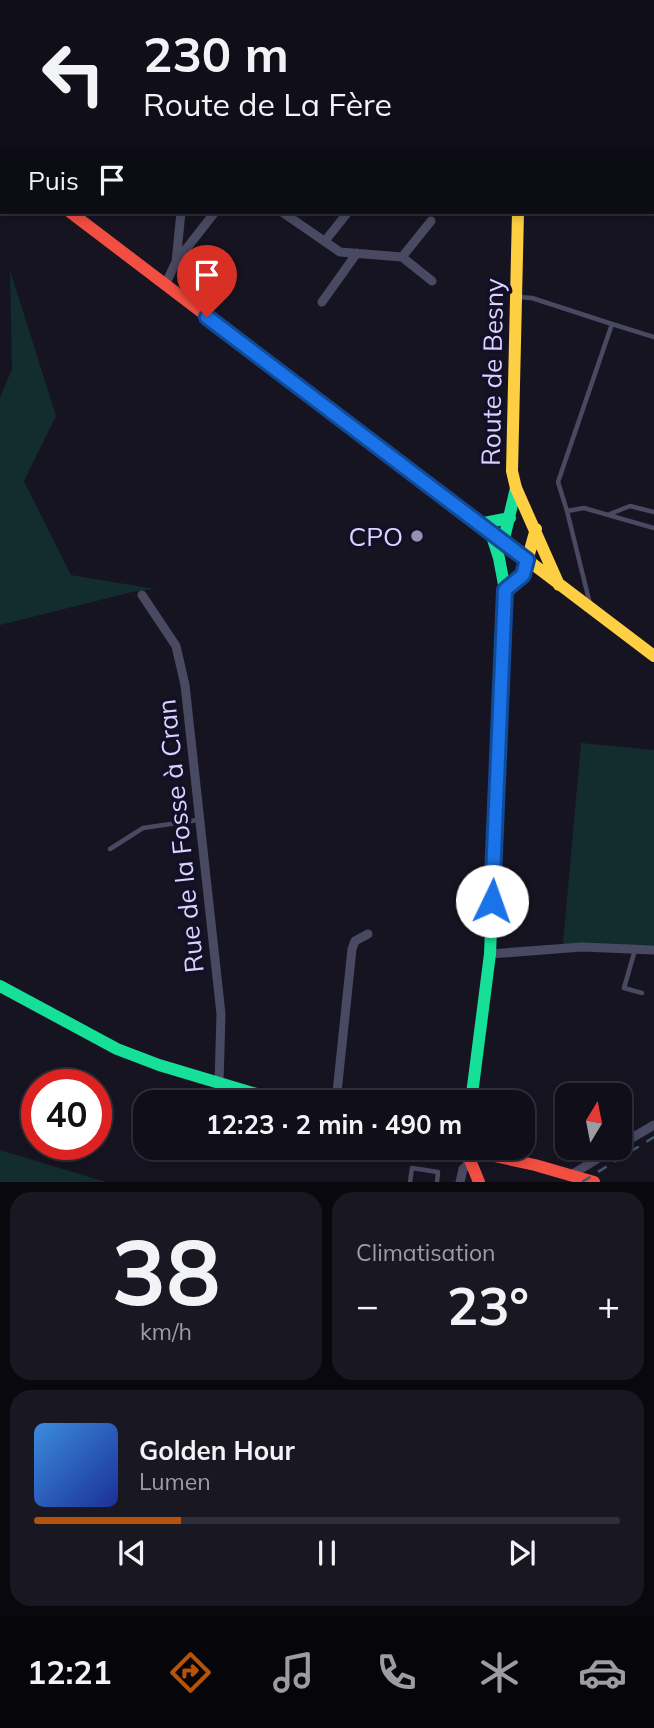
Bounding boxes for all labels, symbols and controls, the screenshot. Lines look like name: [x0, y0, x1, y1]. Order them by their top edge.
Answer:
text: 230 m: [143, 23, 289, 84]
icon: left: [28, 28, 119, 119]
text: Route de La Fère: [143, 84, 392, 124]
icon: arrive: [93, 161, 131, 199]
text: Puis: [28, 164, 79, 197]
pin: [177, 245, 237, 317]
icon: arrive: [188, 256, 226, 294]
street label: Route de Besny: [474, 278, 510, 466]
place label: CPO: [348, 520, 403, 553]
marker: CPO: [409, 528, 425, 544]
street label: Rue de la Fosse à Cran: [149, 698, 211, 974]
position arrow: [455, 864, 529, 938]
speed limit sign: 40: [21, 1069, 112, 1160]
north arrow: [555, 1083, 632, 1160]
map controls: [555, 1083, 632, 1160]
text: 12:23 · 2 min · 490 m: [206, 1108, 462, 1141]
text: 38: [111, 1214, 221, 1328]
text: Climatisation: [356, 1238, 496, 1267]
text: 23°: [447, 1273, 529, 1338]
text: −: [356, 1281, 379, 1329]
text: +: [597, 1281, 620, 1329]
text: km/h: [140, 1317, 192, 1346]
text: Golden Hour: [139, 1434, 295, 1467]
text: Lumen: [139, 1467, 211, 1496]
icon: previous: [113, 1534, 151, 1572]
icon: pause: [308, 1534, 346, 1572]
icon: next: [503, 1534, 541, 1572]
icon: directions: [166, 1648, 215, 1697]
icon: music: [269, 1648, 318, 1697]
icon: phone: [372, 1648, 421, 1697]
icon: climate: [475, 1648, 524, 1697]
icon: car: [578, 1648, 627, 1697]
text: 12:21: [27, 1652, 112, 1692]

